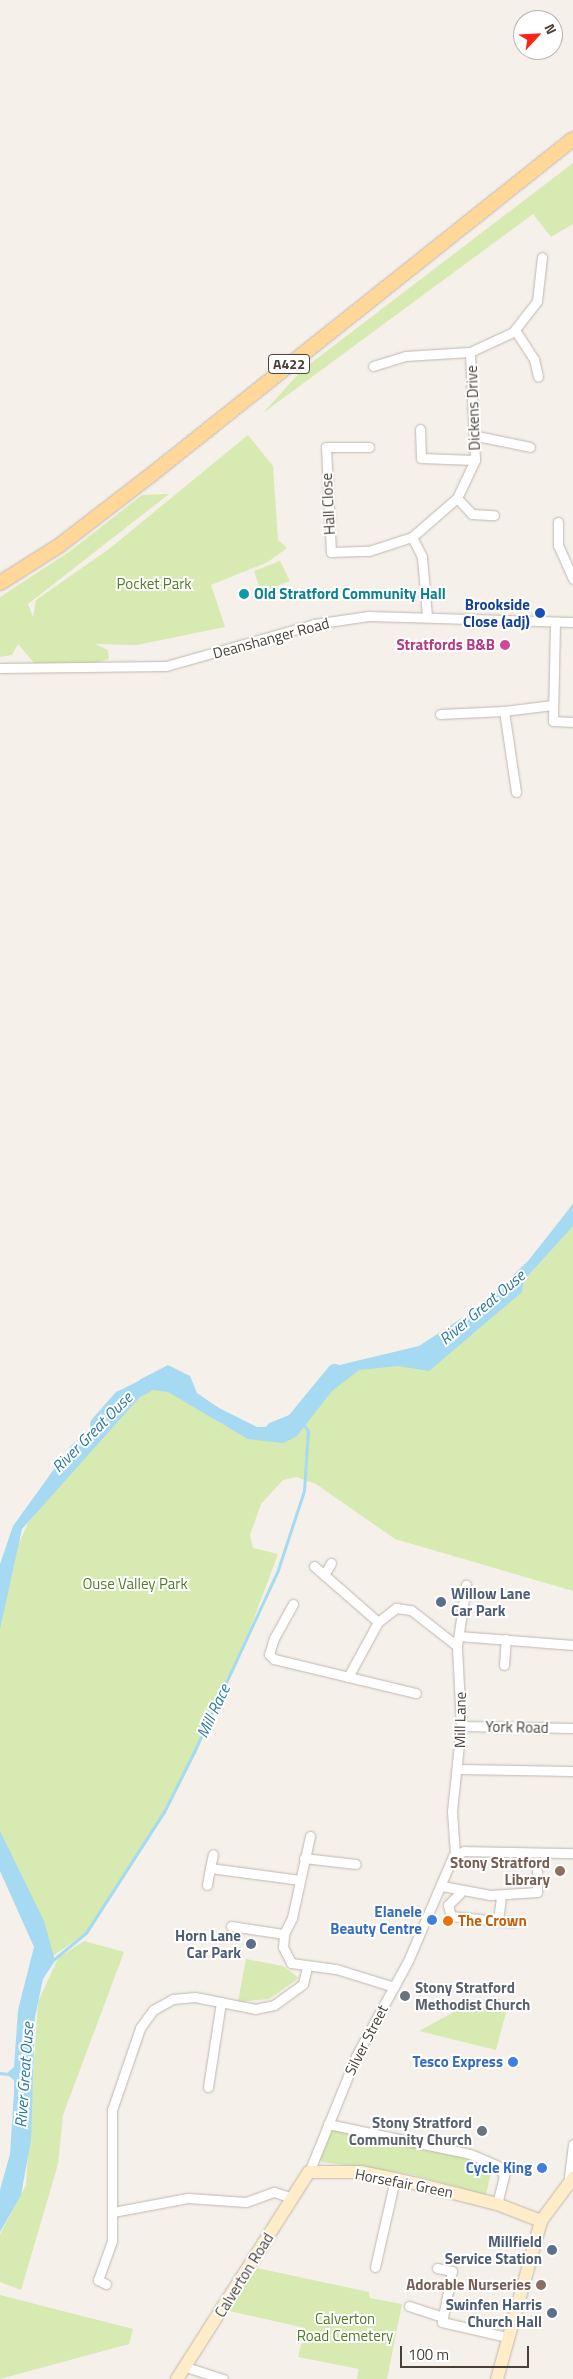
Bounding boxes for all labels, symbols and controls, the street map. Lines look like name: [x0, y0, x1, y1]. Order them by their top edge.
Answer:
north arrow: [513, 10, 563, 60]
text: N: [540, 20, 563, 38]
road number: A422: [268, 352, 310, 376]
street label: Dickens Drive: [463, 365, 483, 451]
street label: Hall Close: [317, 473, 339, 535]
park label: Pocket Park: [116, 575, 192, 593]
place label: Old Stratford Community Hall: [254, 585, 446, 603]
marker: Old Stratford Community Hall: [238, 588, 250, 600]
place label: Brookside Close (adj): [463, 595, 530, 630]
marker: Brookside Close (adj): [534, 607, 546, 619]
street label: Deanshanger Road: [211, 614, 331, 662]
place label: Stratfords B&B: [396, 636, 495, 654]
marker: Stratfords B&B: [499, 639, 511, 651]
water label: River Great Ouse: [435, 1266, 529, 1348]
water label: River Great Ouse: [48, 1388, 136, 1476]
park label: Ouse Valley Park: [82, 1575, 188, 1593]
place label: Willow Lane Car Park: [451, 1584, 530, 1619]
marker: Willow Lane Car Park: [435, 1596, 447, 1608]
water label: Mill Race: [192, 1681, 234, 1741]
street label: Mill Lane: [451, 1692, 469, 1748]
street label: York Road: [485, 1717, 549, 1737]
place label: Stony Stratford Library: [450, 1853, 550, 1888]
marker: Stony Stratford Library: [554, 1865, 566, 1877]
place label: Elanele Beauty Centre: [330, 1902, 422, 1937]
place label: The Crown: [458, 1912, 527, 1930]
marker: Elanele Beauty Centre: [426, 1914, 438, 1926]
marker: The Crown: [442, 1915, 454, 1927]
place label: Horn Lane Car Park: [175, 1926, 241, 1961]
marker: Horn Lane Car Park: [245, 1938, 257, 1950]
place label: Stony Stratford Methodist Church: [415, 1978, 530, 2013]
marker: Stony Stratford Methodist Church: [399, 1990, 411, 2002]
street label: Silver Street: [341, 2002, 391, 2078]
water label: River Great Ouse: [11, 2022, 37, 2128]
place label: Tesco Express: [413, 2053, 503, 2071]
marker: Tesco Express: [507, 2056, 519, 2068]
place label: Stony Stratford Community Church: [349, 2113, 472, 2148]
marker: Stony Stratford Community Church: [476, 2125, 488, 2137]
place label: Cycle King: [466, 2159, 532, 2177]
marker: Cycle King: [536, 2162, 548, 2174]
street label: Horsefair Green: [353, 2165, 455, 2201]
street label: Calverton Road: [211, 2230, 277, 2320]
place label: Millfield Service Station: [445, 2232, 542, 2267]
marker: Millfield Service Station: [546, 2244, 558, 2256]
place label: Adorable Nurseries: [406, 2276, 531, 2294]
marker: Adorable Nurseries: [535, 2279, 547, 2291]
place label: Swinfen Harris Church Hall: [446, 2295, 542, 2330]
marker: Swinfen Harris Church Hall: [546, 2307, 558, 2319]
park label: Calverton Road Cemetery: [297, 2309, 393, 2344]
scale bar: [403, 2336, 532, 2368]
text: 100 m: [408, 2343, 449, 2366]

